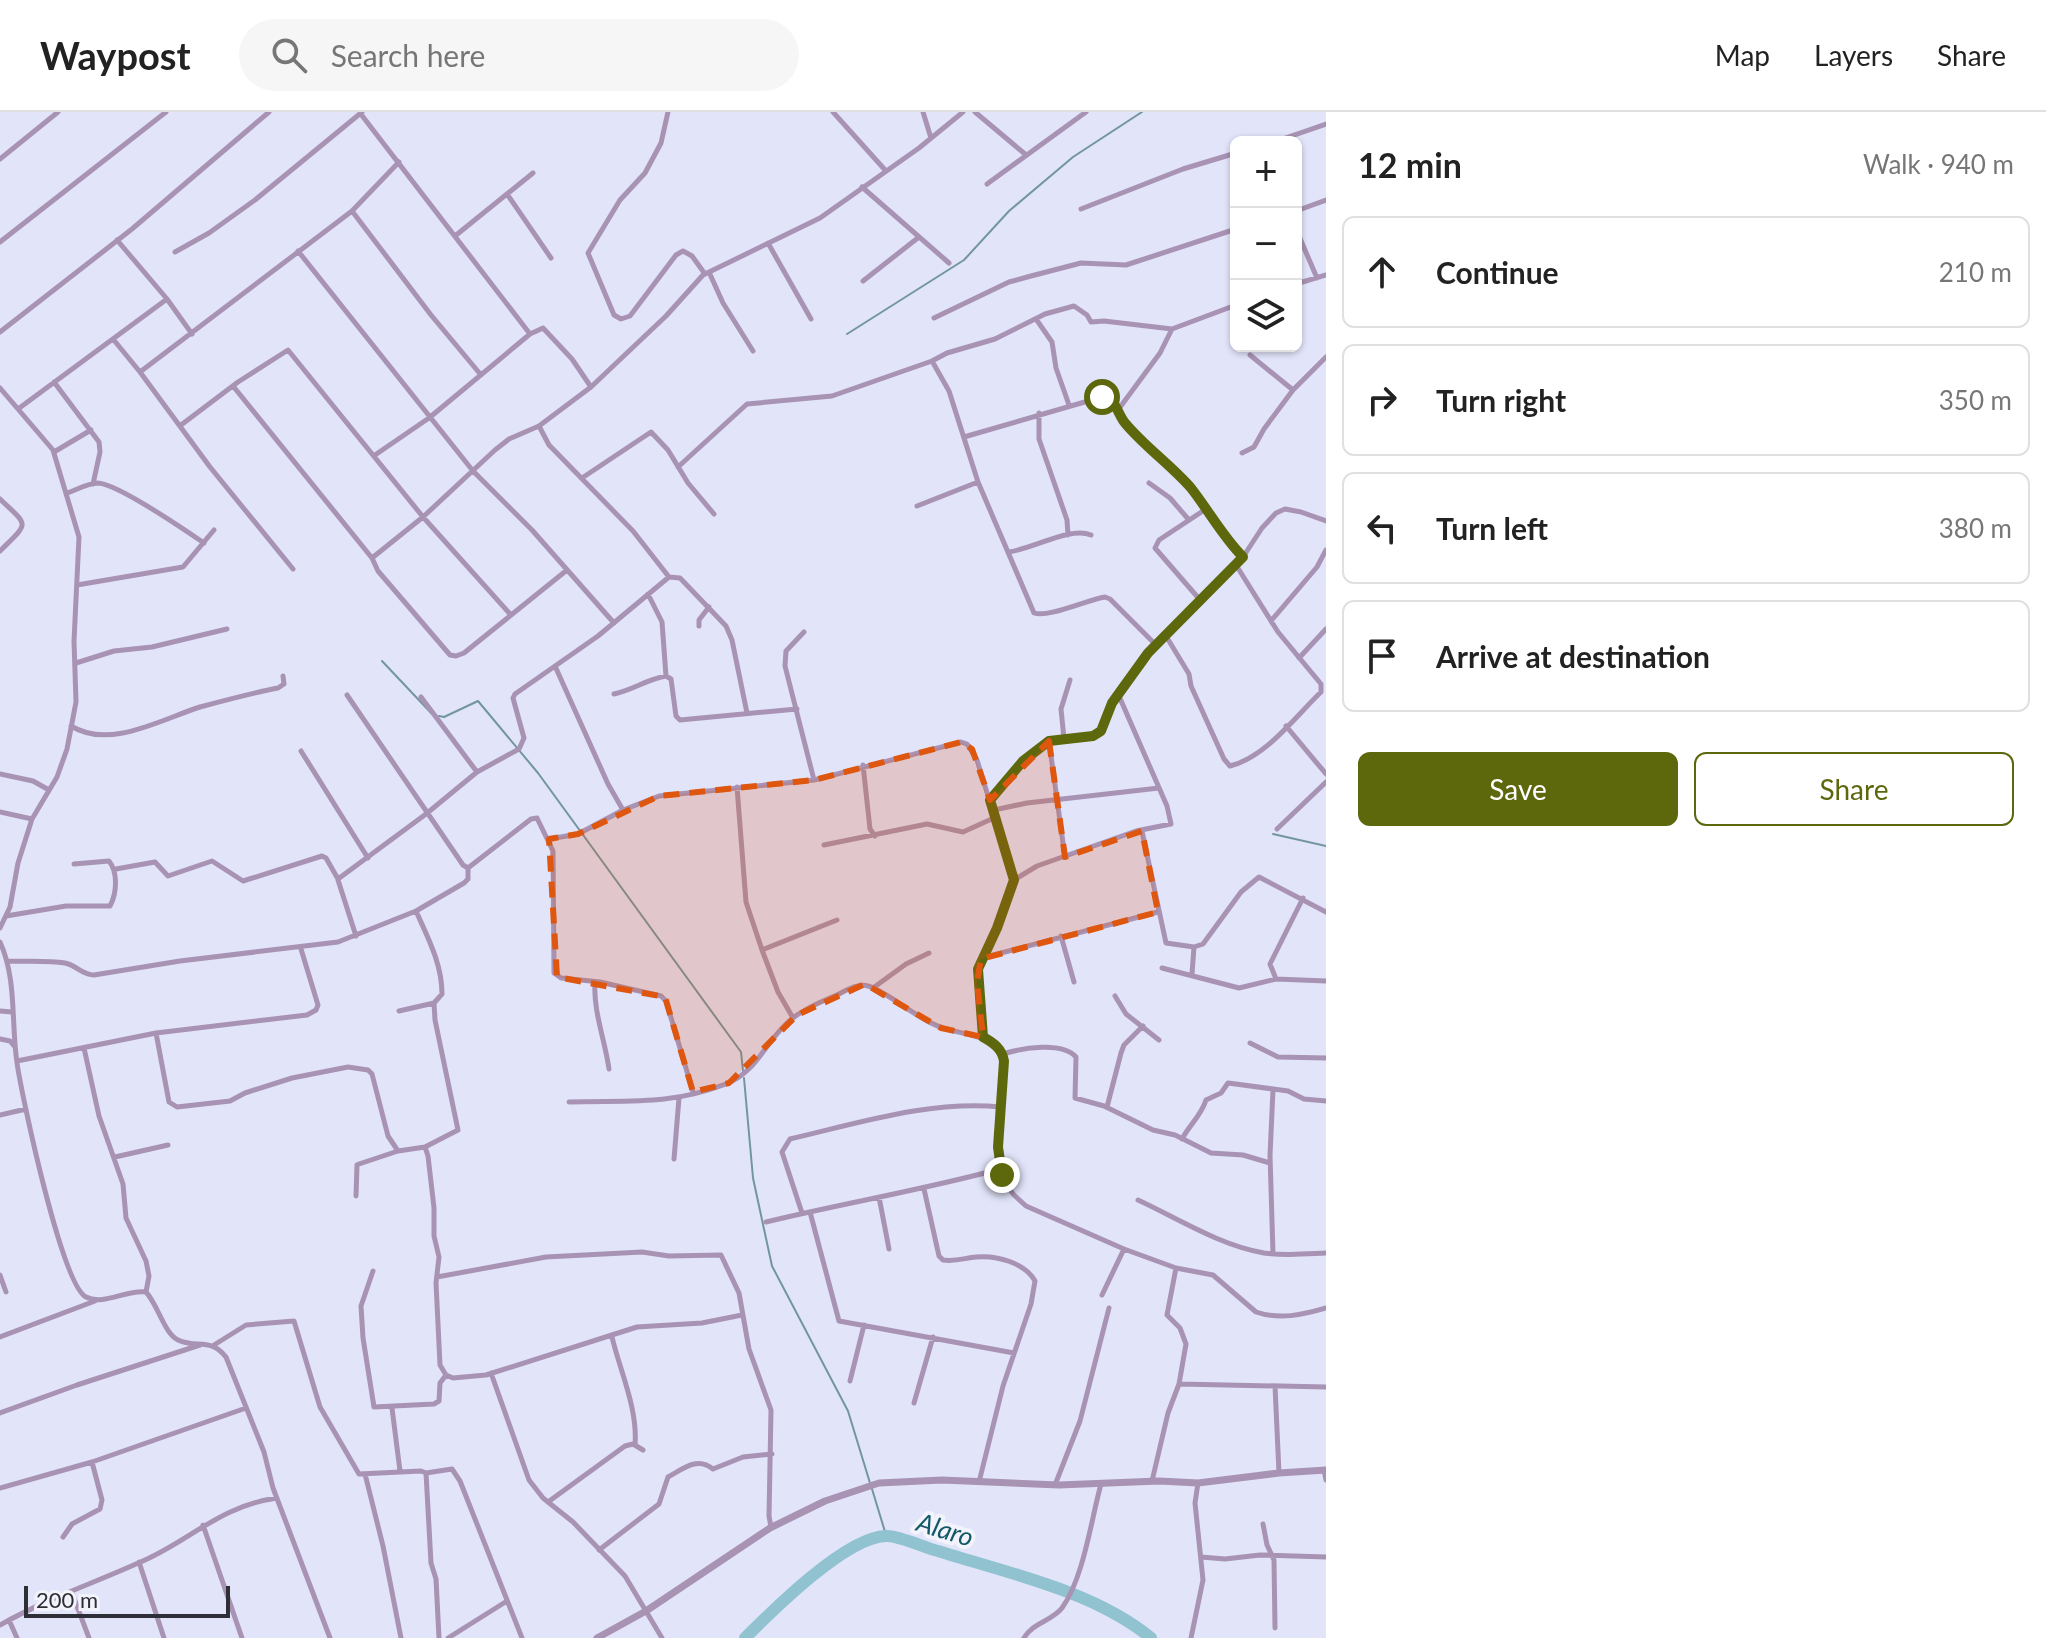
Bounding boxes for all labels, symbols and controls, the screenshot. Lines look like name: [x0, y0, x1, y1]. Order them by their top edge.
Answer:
search box: [239, 19, 799, 91]
text: Waypost: [40, 32, 191, 78]
icon: search: [267, 33, 311, 77]
text: Search here: [331, 37, 485, 73]
text: Map: [1715, 38, 1770, 72]
text: Layers: [1814, 38, 1893, 72]
text: Share: [1937, 38, 2006, 72]
map controls: [1230, 136, 1302, 352]
button: +: [1230, 136, 1302, 208]
text: 12 min: [1358, 144, 1462, 185]
text: Walk · 940 m: [1863, 148, 2014, 180]
button: −: [1230, 208, 1302, 280]
icon: ahead: [1360, 250, 1404, 294]
text: Continue: [1436, 254, 1559, 290]
text: 210 m: [1939, 256, 2012, 288]
button: layers: [1230, 280, 1302, 352]
icon: right: [1360, 378, 1404, 422]
route start: [1084, 379, 1120, 415]
text: Turn right: [1436, 382, 1566, 418]
text: 350 m: [1939, 384, 2012, 416]
icon: left: [1360, 506, 1404, 550]
text: Turn left: [1436, 510, 1548, 546]
text: 380 m: [1939, 512, 2012, 544]
icon: arrive: [1360, 634, 1404, 678]
text: Arrive at destination: [1436, 638, 1710, 674]
button: Save: [1358, 752, 1678, 826]
button: Share: [1694, 752, 2014, 826]
route end: [984, 1157, 1020, 1193]
water label: Alaro: [912, 1505, 977, 1553]
scale bar: [24, 1582, 230, 1618]
text: 200 m: [36, 1586, 98, 1613]

